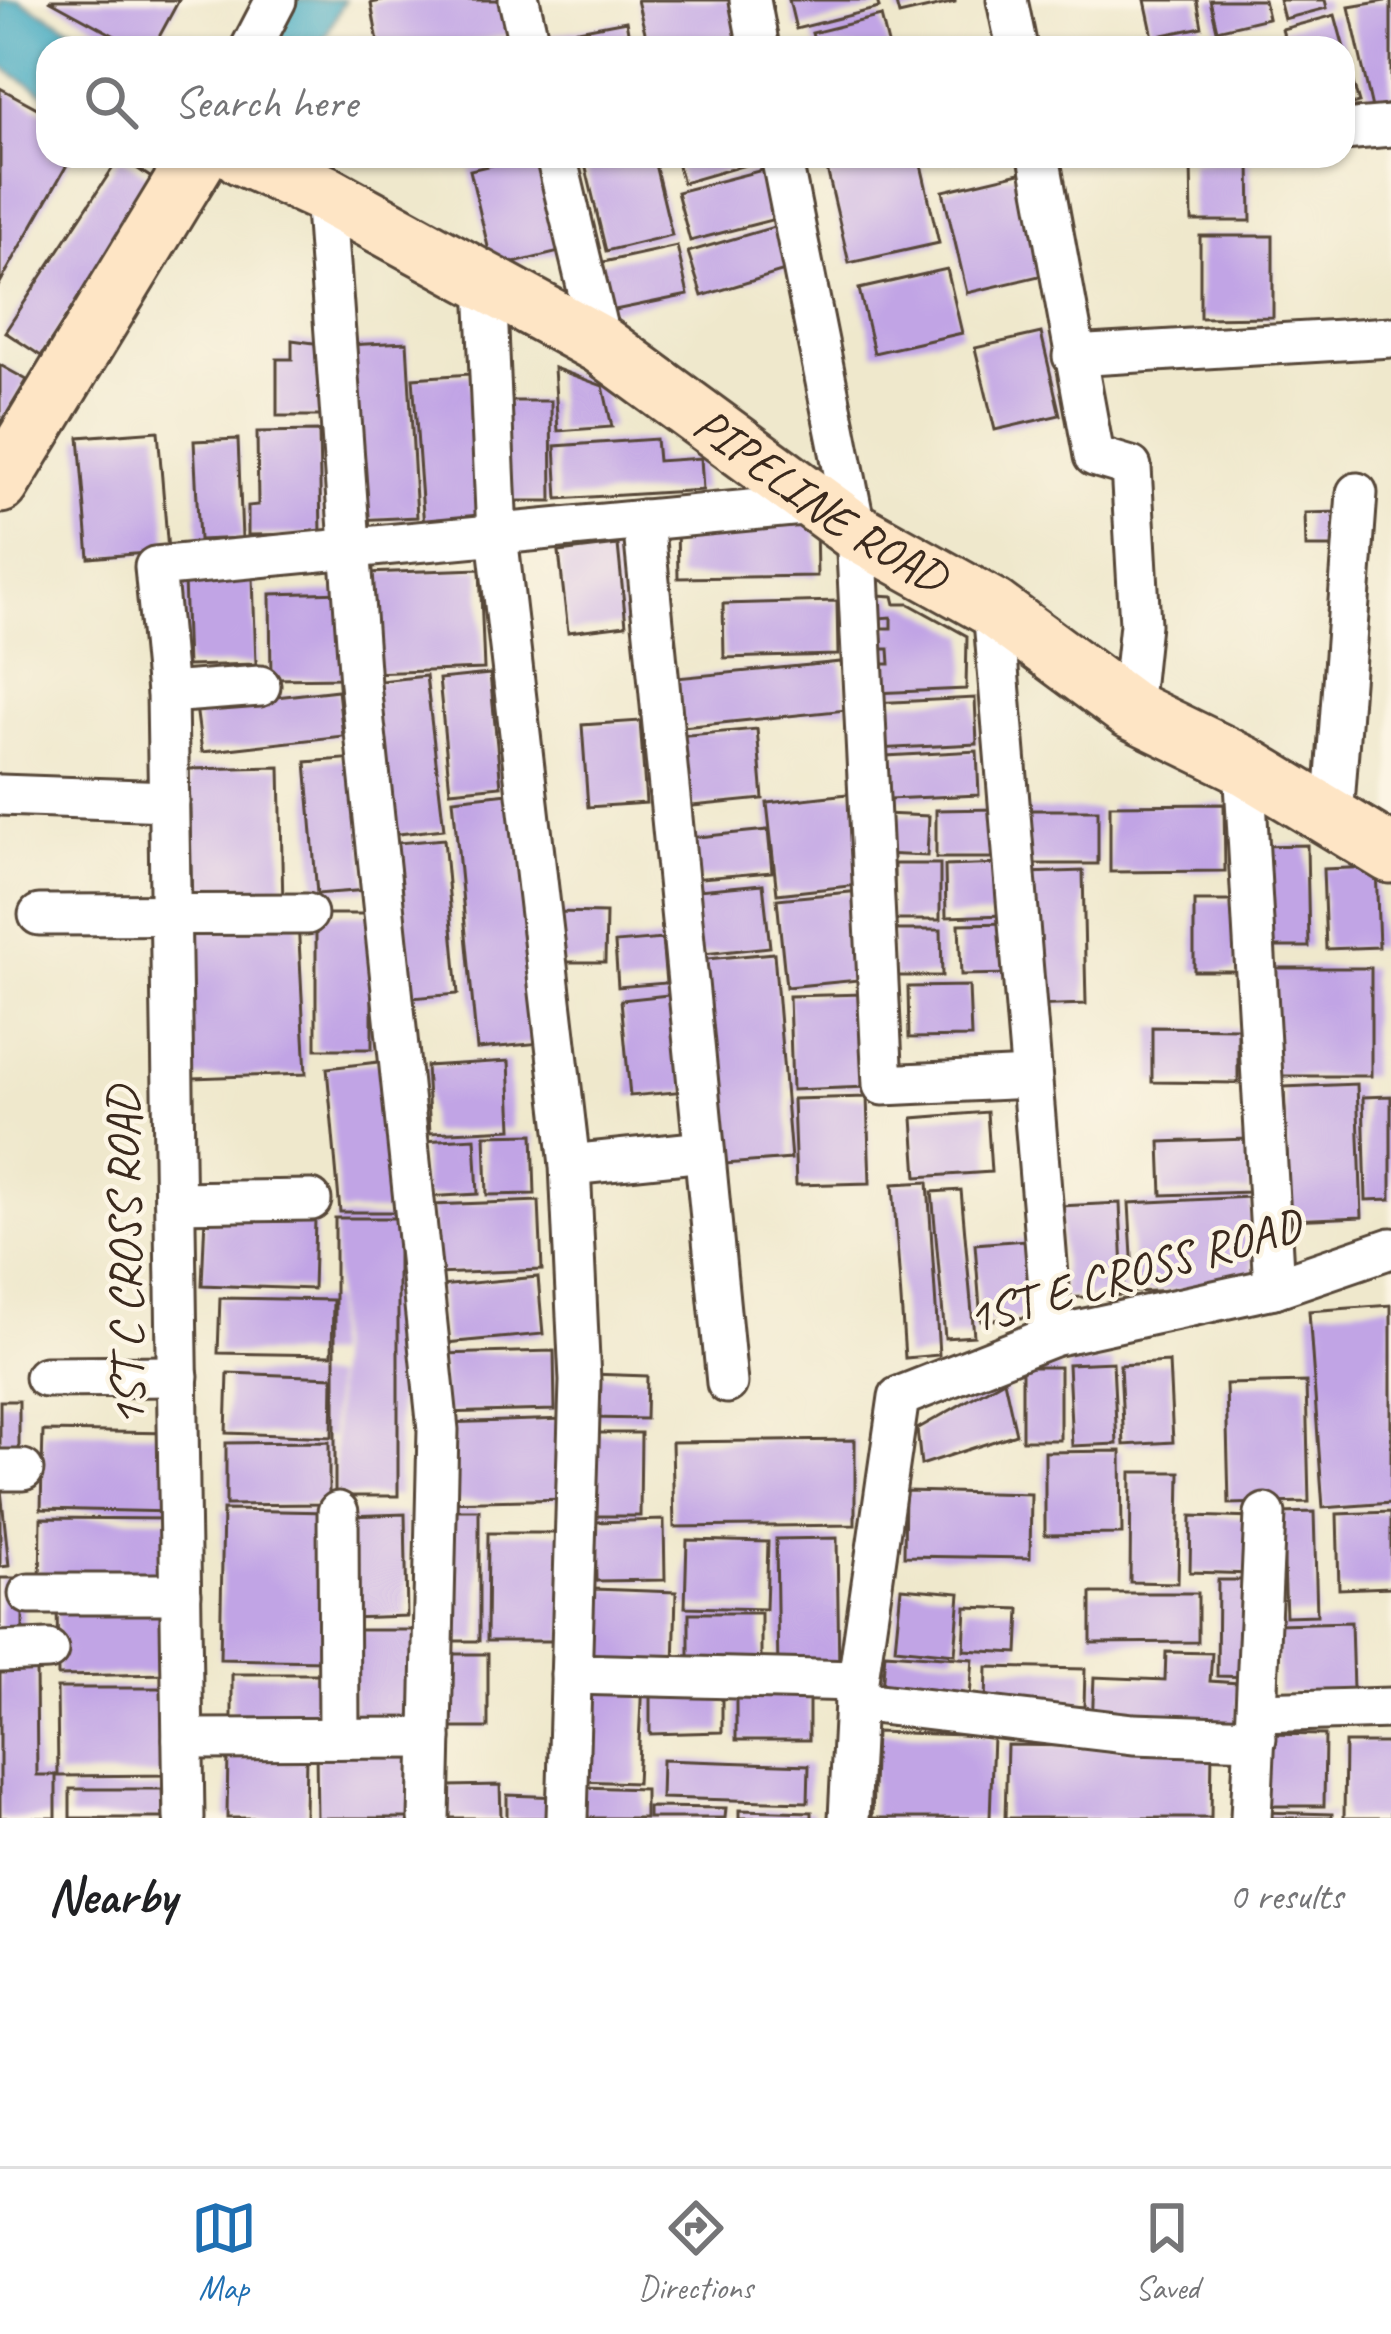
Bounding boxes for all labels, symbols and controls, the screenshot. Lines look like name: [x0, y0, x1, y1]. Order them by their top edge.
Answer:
search box: [36, 36, 1355, 168]
icon: search: [78, 69, 144, 135]
text: Search here: [174, 74, 357, 131]
street label: PIPELINE ROAD: [682, 394, 961, 608]
street label: 1ST C CROSS ROAD: [92, 1083, 158, 1427]
street label: 1ST E CROSS ROAD: [960, 1194, 1311, 1347]
text: Nearby: [48, 1864, 176, 1928]
text: 0 results: [1229, 1872, 1343, 1921]
tab: Map: [191, 2195, 257, 2309]
tab: Directions: [638, 2195, 753, 2309]
tab: Saved: [1134, 2195, 1200, 2309]

